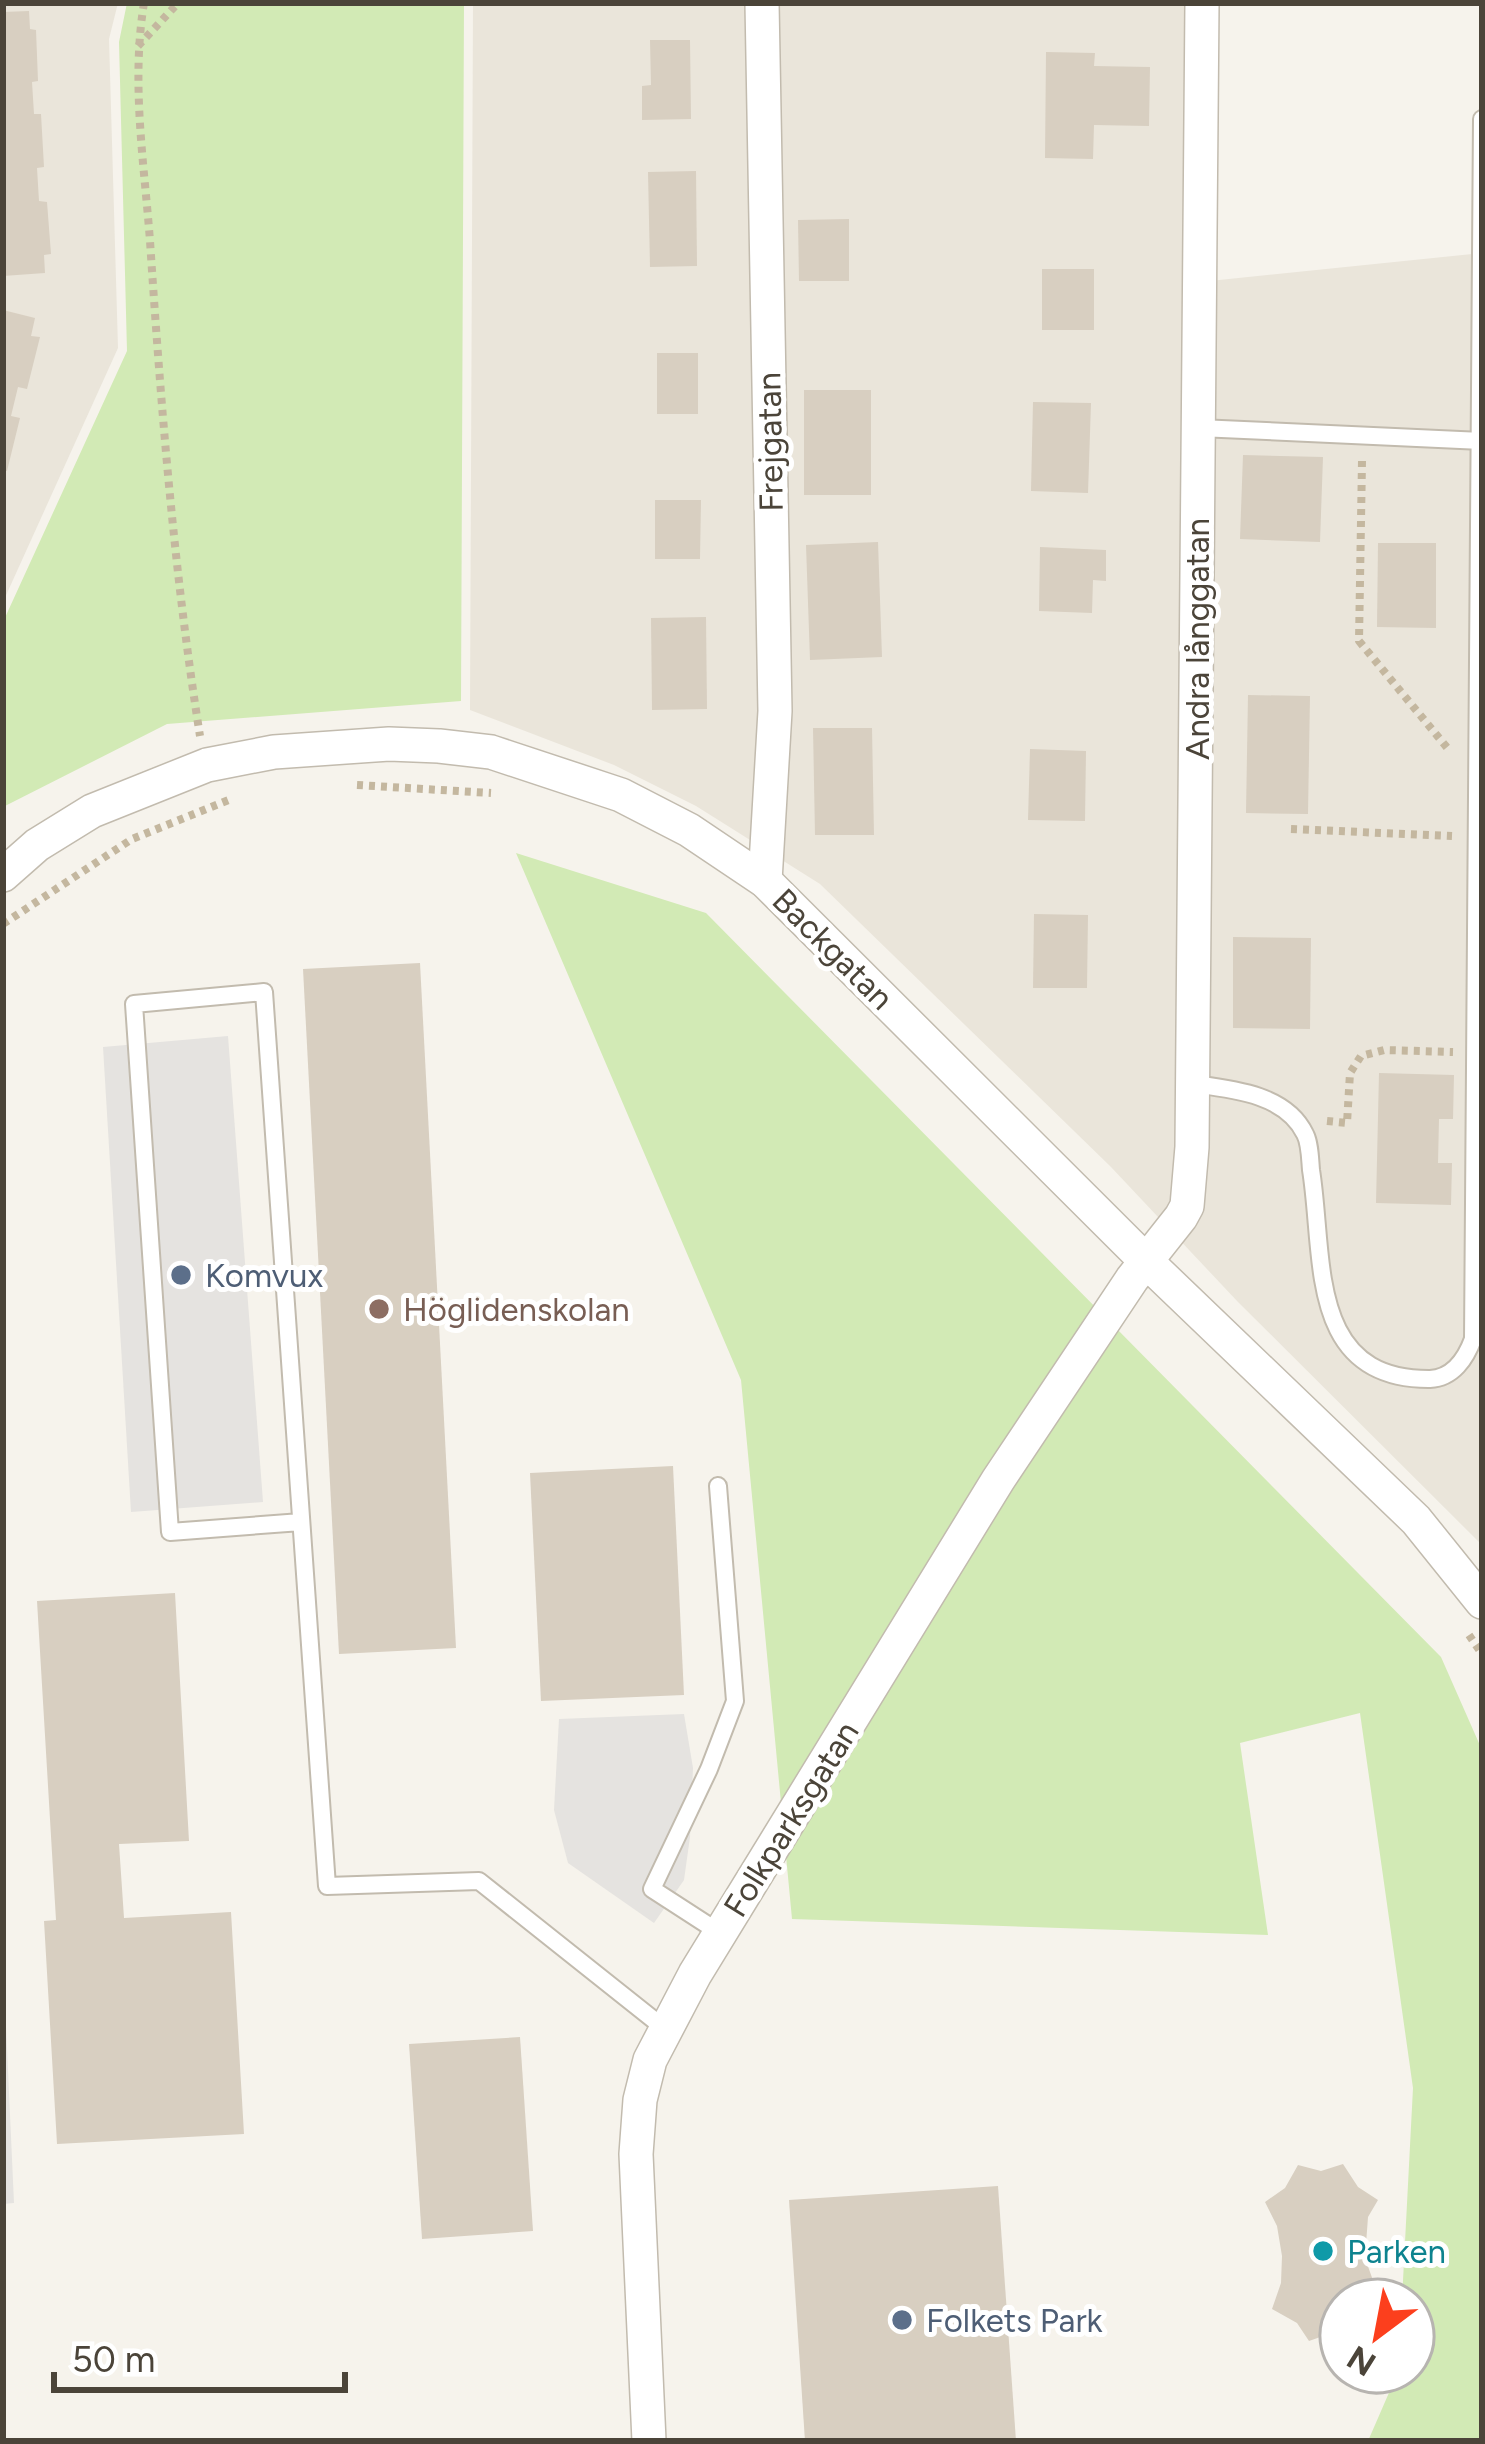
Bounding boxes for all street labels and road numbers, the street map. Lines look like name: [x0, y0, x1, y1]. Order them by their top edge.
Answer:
street label: Frejgatan: [749, 372, 791, 512]
street label: Andra långgatan: [1178, 518, 1217, 760]
street label: Backgatan: [765, 881, 901, 1017]
street label: Folkparksgatan: [715, 1714, 867, 1924]

